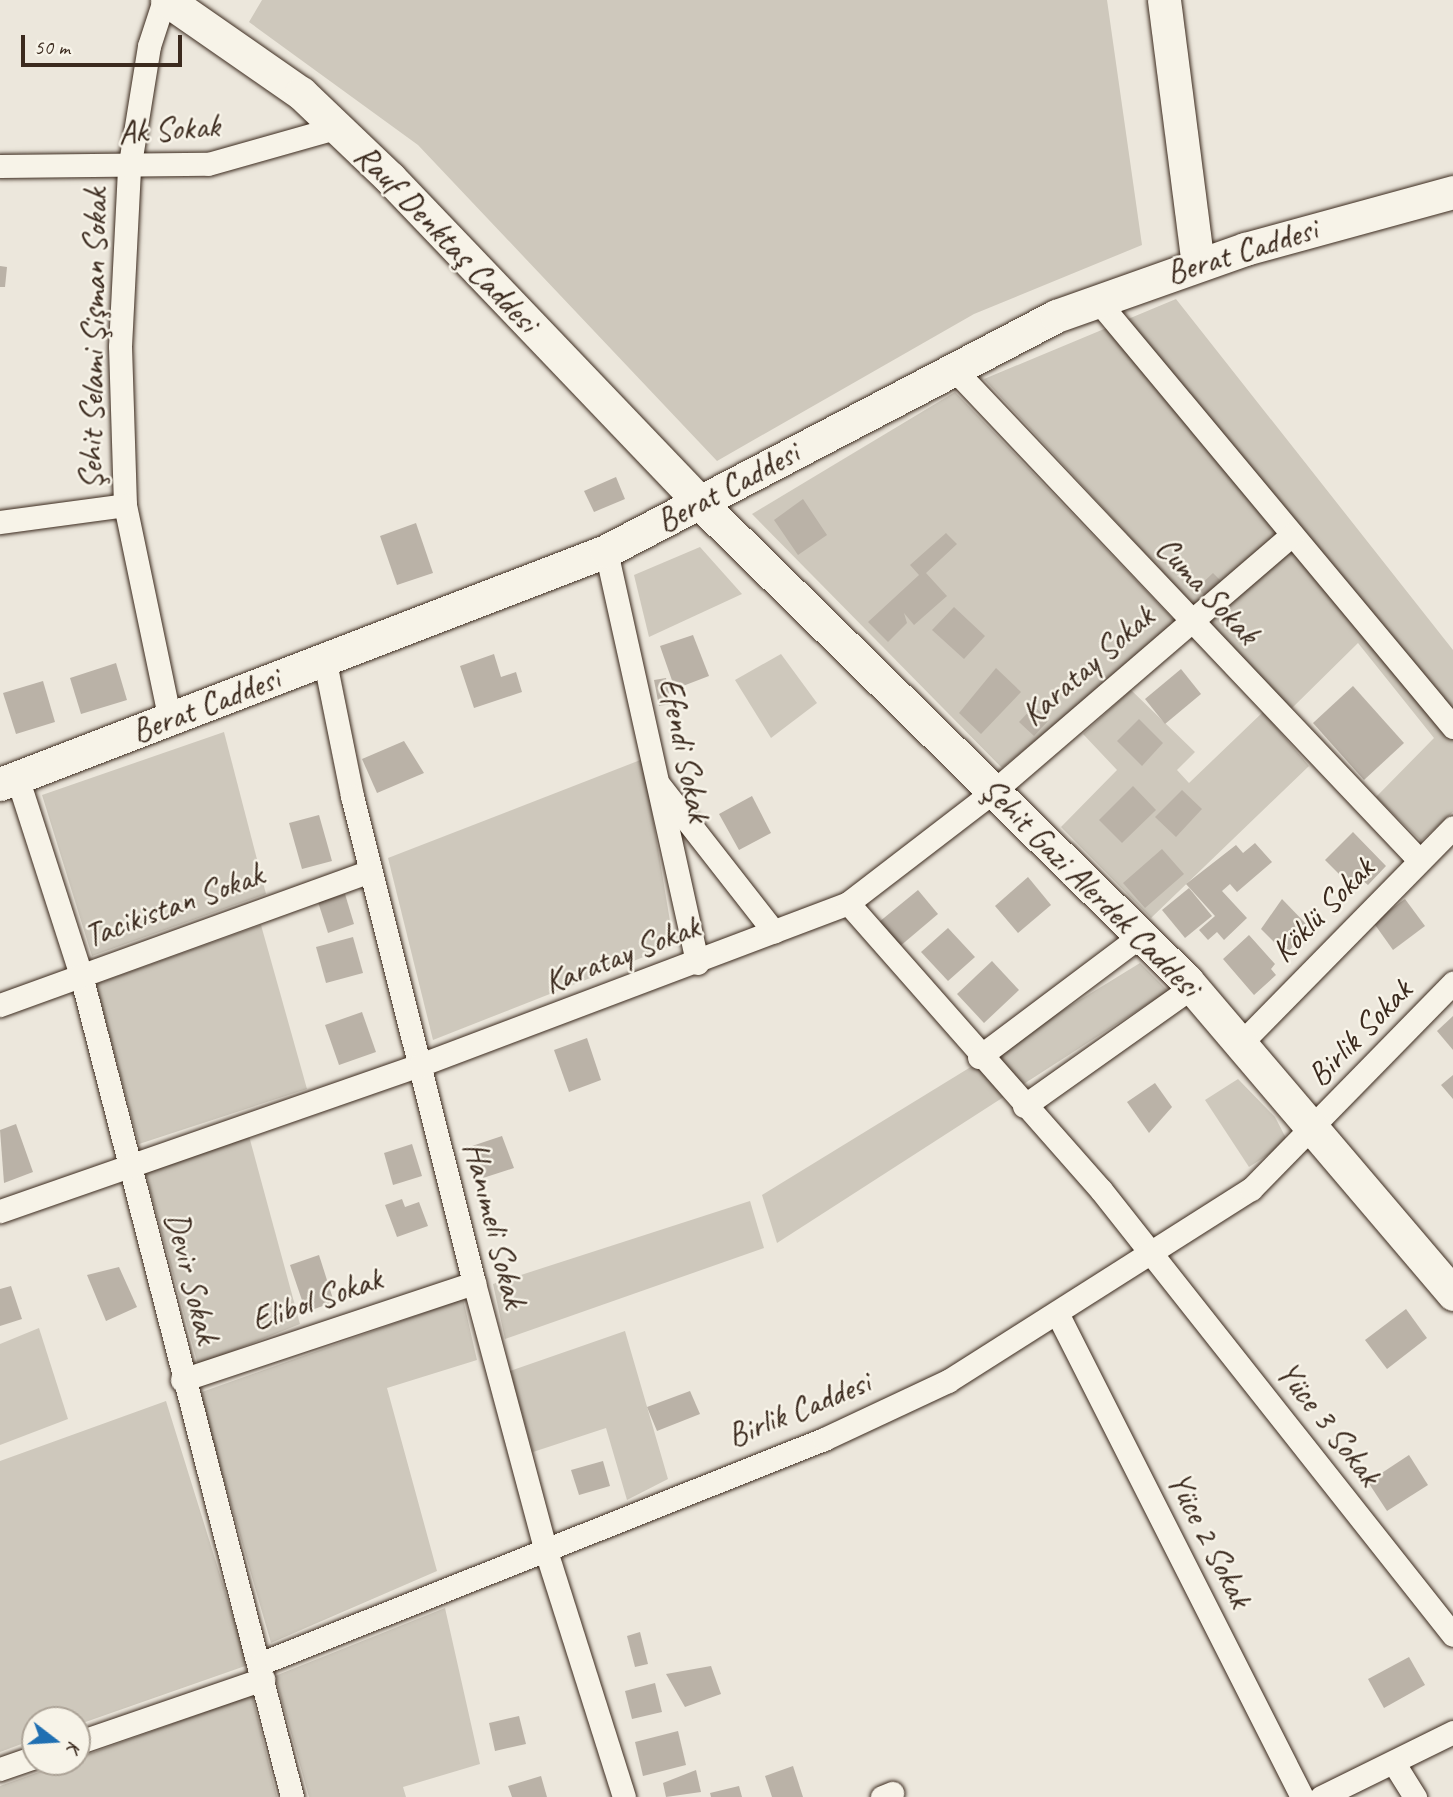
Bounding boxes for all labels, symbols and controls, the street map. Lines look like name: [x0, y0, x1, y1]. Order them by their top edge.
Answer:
scale bar: [24, 21, 186, 65]
text: 50 m: [34, 34, 70, 60]
street label: Ak Sokak: [117, 107, 221, 153]
street label: Rauf Denktaş Caddesi: [346, 137, 546, 341]
street label: Şehit Selami Şişman Sokak: [72, 188, 116, 490]
street label: Berat Caddesi: [1162, 210, 1322, 294]
street label: Berat Caddesi: [650, 434, 806, 542]
street label: Cuma Sokak: [1148, 529, 1266, 653]
street label: Karatay Sokak: [1013, 598, 1163, 734]
street label: Berat Caddesi: [126, 660, 286, 752]
street label: Efendi Sokak: [650, 675, 718, 825]
street label: Şehit Gazi Alerdek Caddesi: [972, 770, 1208, 1006]
street label: Köklü Sokak: [1263, 849, 1383, 971]
street label: Tacikistan Sokak: [79, 855, 269, 957]
street label: Karatay Sokak: [539, 907, 705, 1003]
street label: Birlik Sokak: [1300, 972, 1420, 1094]
street label: Hanımeli Sokak: [455, 1139, 533, 1311]
street label: Devir Sokak: [156, 1209, 226, 1347]
street label: Elibol Sokak: [247, 1260, 387, 1340]
street label: Yüce 3 Sokak: [1267, 1354, 1389, 1494]
street label: Birlik Caddesi: [721, 1363, 877, 1457]
street label: Yüce 2 Sokak: [1158, 1466, 1260, 1614]
north arrow: [21, 1706, 91, 1776]
text: K: [61, 1738, 87, 1755]

